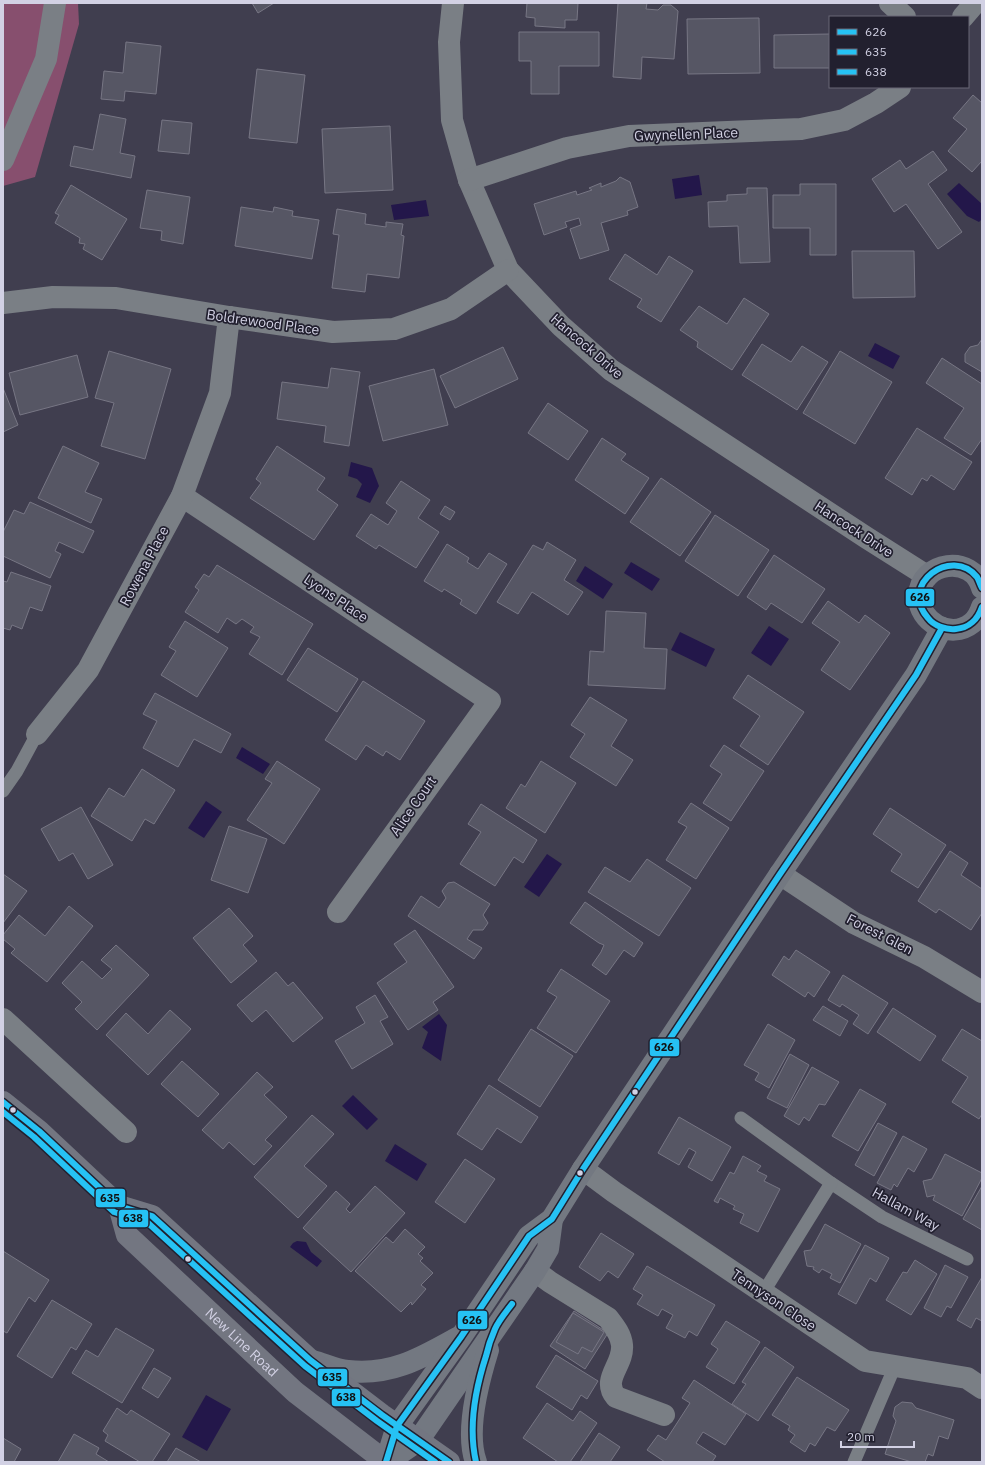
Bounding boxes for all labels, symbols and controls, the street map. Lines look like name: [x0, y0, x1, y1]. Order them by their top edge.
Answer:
legend: [829, 16, 969, 88]
text: 626: [865, 24, 887, 39]
text: 635: [865, 44, 887, 59]
text: 638: [865, 64, 887, 79]
street label: Gwynellen Place: [634, 123, 739, 145]
street label: Boldrewood Place: [205, 305, 321, 339]
street label: Hancock Drive: [547, 310, 627, 383]
street label: Hancock Drive: [811, 497, 897, 561]
street label: Rowena Place: [115, 523, 173, 609]
street label: Lyons Place: [300, 570, 372, 626]
line badge: 626: [905, 588, 935, 607]
text: 626: [910, 590, 930, 604]
street label: Alice Court: [386, 773, 440, 839]
street label: Forest Glen: [844, 910, 916, 958]
line badge: 626: [649, 1038, 680, 1057]
text: 626: [654, 1040, 674, 1054]
unlabelled marker: [630, 1087, 640, 1097]
unlabelled marker: [8, 1105, 18, 1115]
unlabelled marker: [575, 1168, 585, 1178]
street label: Hallam Way: [869, 1183, 943, 1235]
line badge: 635: [95, 1188, 126, 1208]
text: 635: [100, 1191, 120, 1205]
line badge: 638: [118, 1209, 149, 1228]
text: 638: [123, 1211, 143, 1225]
unlabelled marker: [183, 1254, 193, 1264]
street label: Tennyson Close: [728, 1265, 820, 1335]
street label: New Line Road: [201, 1304, 282, 1381]
line badge: 626: [457, 1310, 488, 1330]
text: 626: [462, 1313, 482, 1327]
line badge: 635: [317, 1368, 348, 1387]
text: 635: [322, 1370, 342, 1384]
line badge: 638: [331, 1388, 361, 1407]
text: 638: [336, 1390, 356, 1404]
scale bar: [841, 1423, 914, 1449]
text: 20 m: [847, 1429, 875, 1444]

